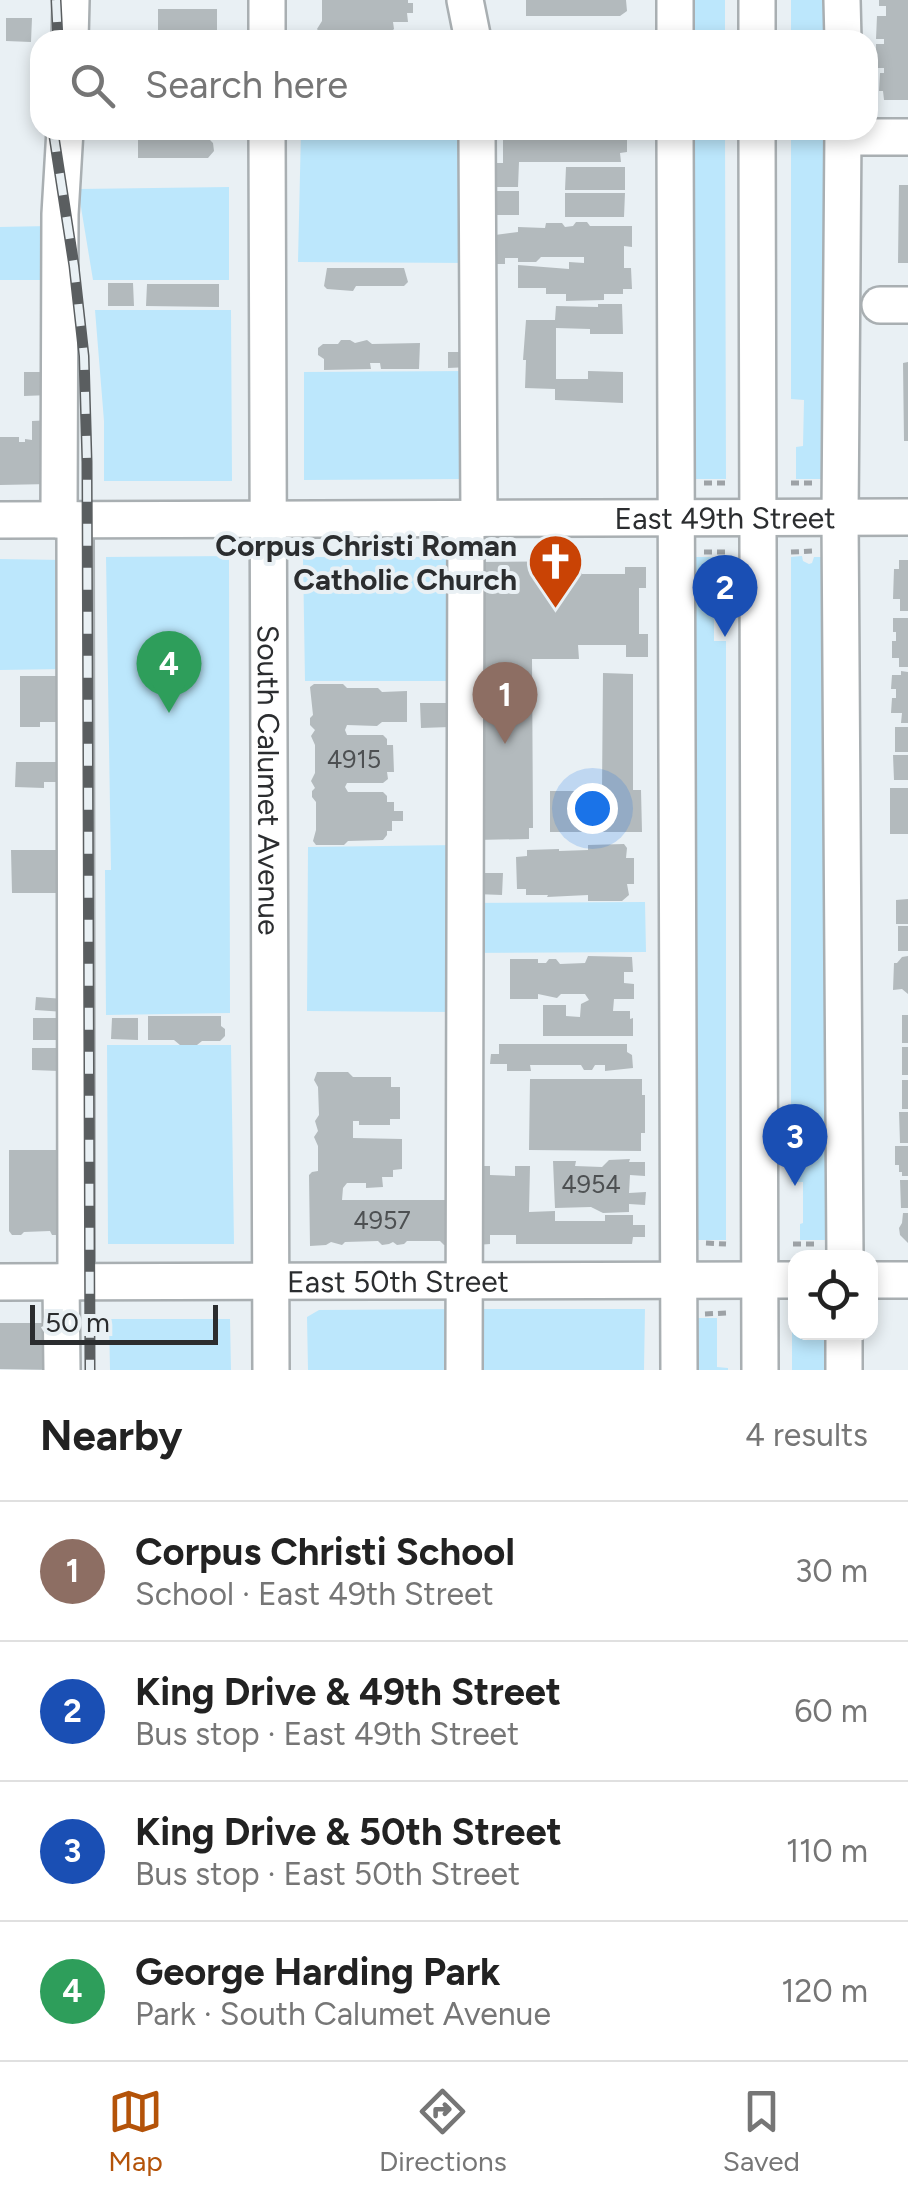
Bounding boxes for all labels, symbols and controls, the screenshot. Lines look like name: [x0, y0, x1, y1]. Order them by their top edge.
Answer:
search box: [30, 30, 878, 140]
icon: search: [65, 58, 120, 113]
text: Search here: [145, 62, 348, 108]
street label: East 49th Street: [614, 499, 836, 536]
place label: Corpus Christi Roman Catholic Church: [215, 527, 517, 598]
church icon: Corpus Christi Roman Catholic Church: [526, 532, 586, 611]
pin: 2: [692, 554, 758, 637]
street label: South Calumet Avenue: [250, 625, 288, 935]
pin: 4: [136, 630, 202, 713]
pin: 1: [472, 662, 538, 744]
house number: 4915: [327, 744, 381, 774]
your location: [567, 783, 618, 834]
pin: 3: [762, 1104, 828, 1186]
house number: 4954: [561, 1169, 621, 1199]
house number: 4957: [353, 1205, 411, 1235]
map controls: [788, 1250, 878, 1340]
button: locate: [788, 1250, 878, 1340]
street label: East 50th Street: [287, 1262, 509, 1300]
scale bar: [30, 1300, 218, 1344]
text: 50 m: [45, 1305, 110, 1339]
text: Nearby: [40, 1410, 182, 1461]
text: 4 results: [745, 1416, 868, 1454]
text: Corpus Christi School: [135, 1529, 515, 1575]
text: 1: [66, 1552, 79, 1590]
text: 30 m: [795, 1552, 868, 1590]
text: School · East 49th Street: [135, 1575, 494, 1613]
text: King Drive & 49th Street: [135, 1669, 561, 1715]
text: 2: [63, 1692, 82, 1730]
text: 60 m: [794, 1692, 868, 1730]
text: Bus stop · East 49th Street: [135, 1715, 519, 1753]
text: King Drive & 50th Street: [135, 1809, 562, 1855]
text: 3: [64, 1832, 81, 1870]
text: 110 m: [786, 1832, 868, 1870]
text: Bus stop · East 50th Street: [135, 1855, 520, 1893]
text: George Harding Park: [135, 1949, 501, 1995]
text: 4: [62, 1972, 83, 2010]
text: 120 m: [781, 1972, 868, 2010]
text: Park · South Calumet Avenue: [135, 1995, 551, 2033]
tab: Map: [108, 2084, 163, 2178]
tab: Directions: [379, 2084, 507, 2178]
tab: Saved: [723, 2084, 800, 2178]

